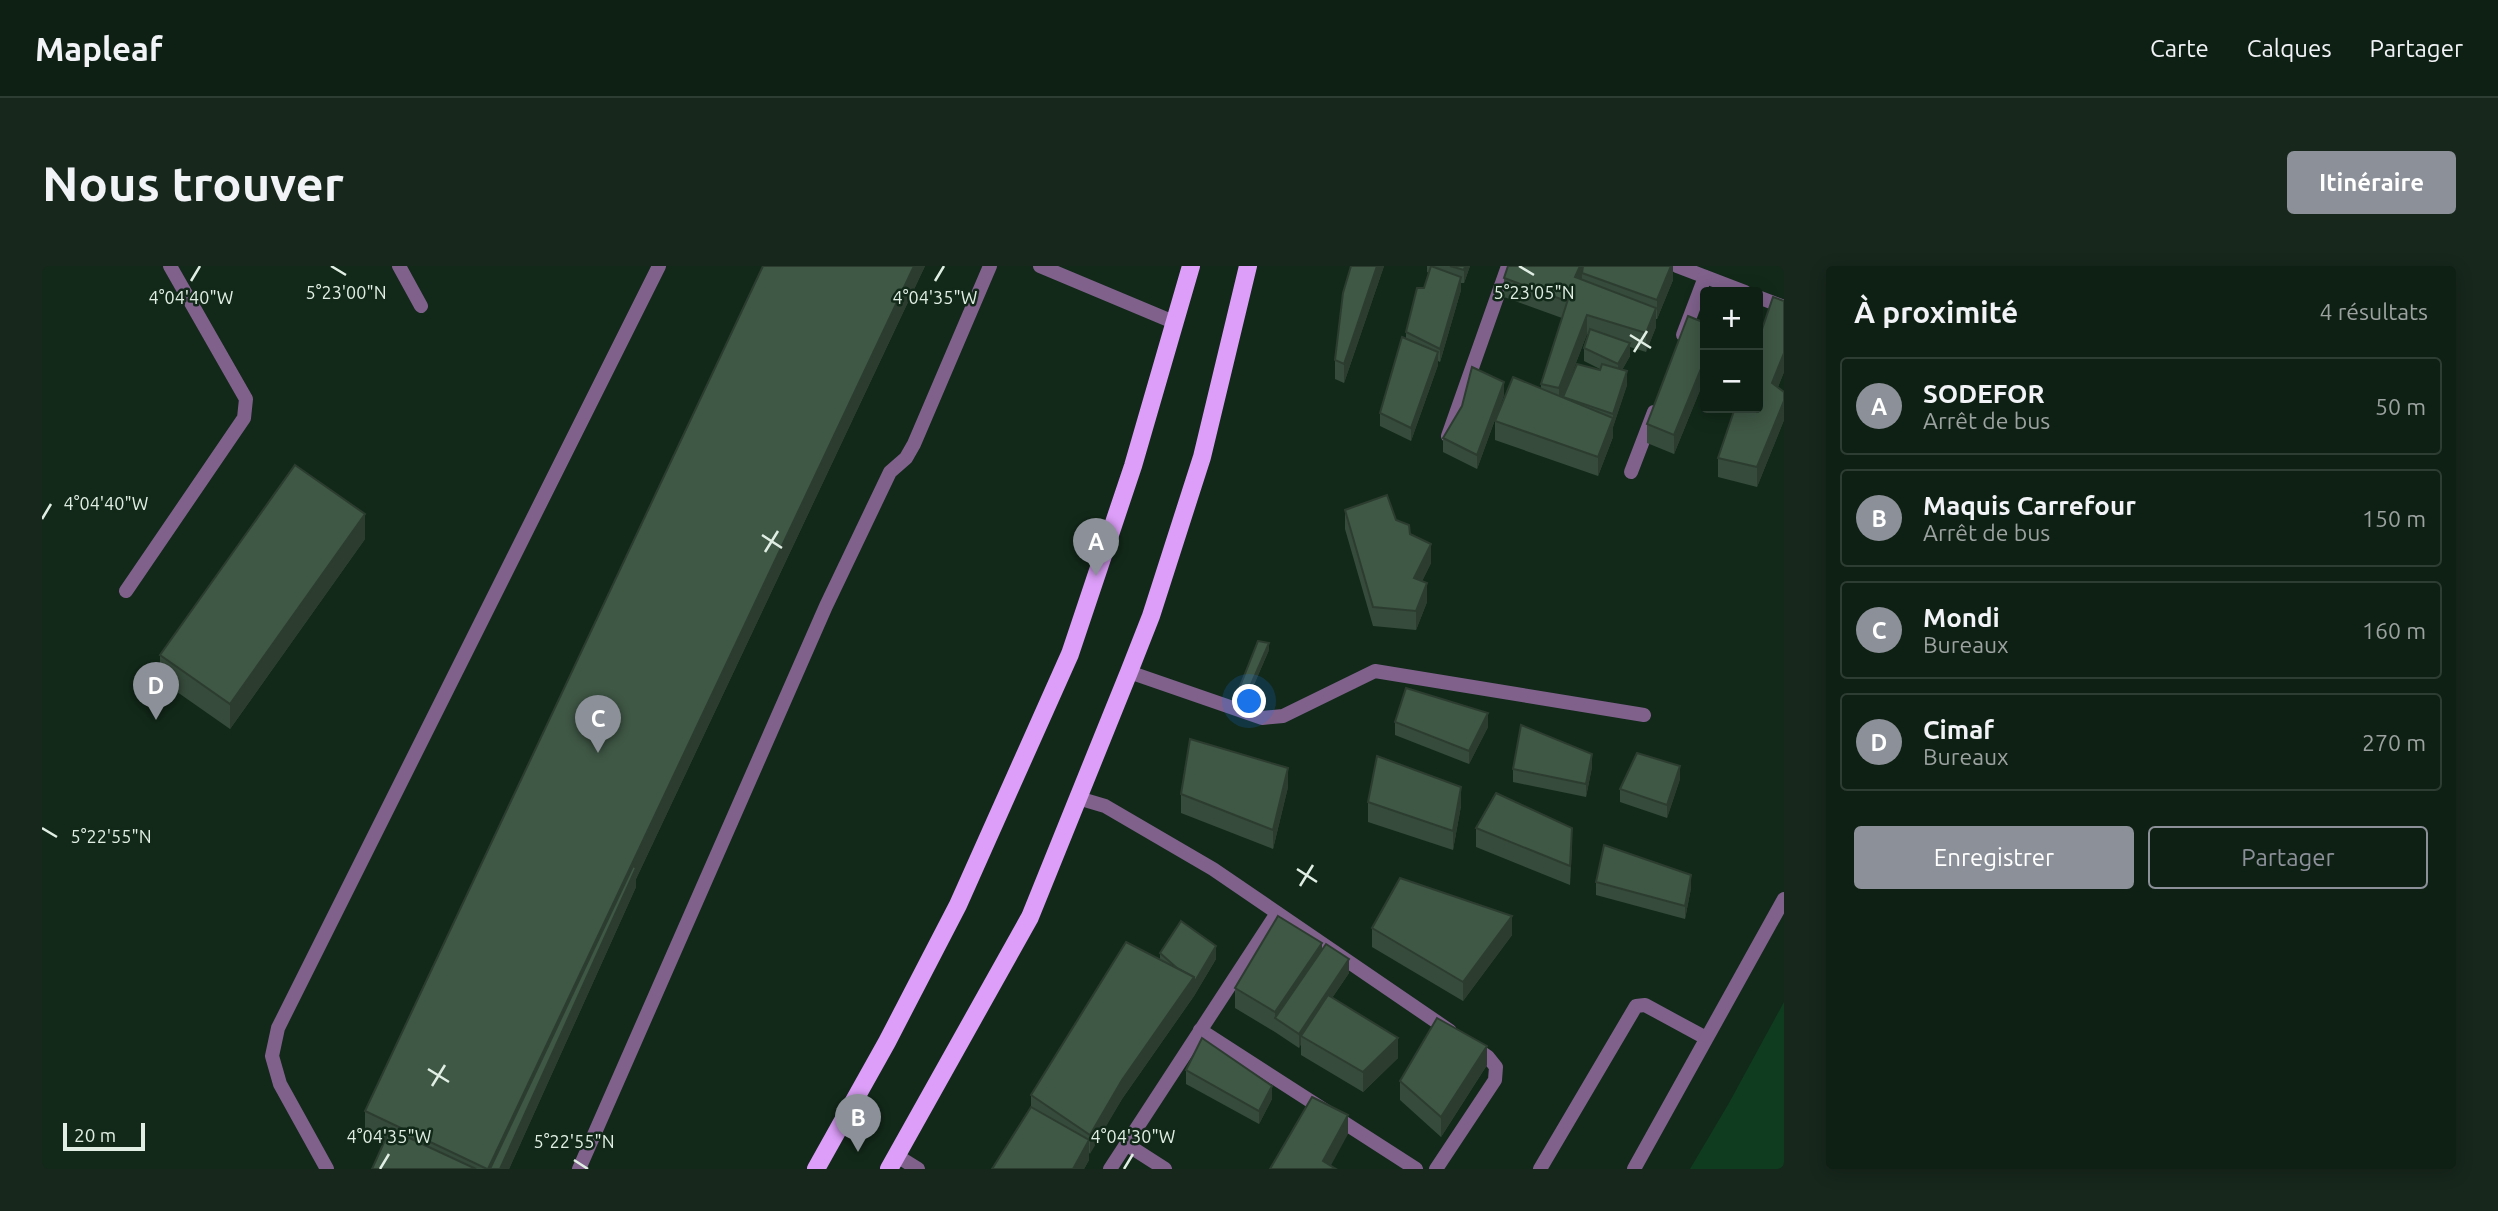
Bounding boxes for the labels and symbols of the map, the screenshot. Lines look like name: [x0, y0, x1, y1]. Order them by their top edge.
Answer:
text: 5°23'00"N: [306, 282, 386, 302]
text: 5°23'05"N: [1494, 282, 1574, 302]
text: 4°04'40"W: [149, 287, 234, 307]
text: 4°04'35"W: [893, 287, 978, 307]
text: 4°04'40"W: [64, 493, 149, 513]
pin: A: [1073, 518, 1119, 576]
pin: D: [133, 662, 179, 720]
your location: [1232, 684, 1266, 718]
pin: C: [575, 695, 621, 753]
text: 5°22'55"N: [71, 826, 151, 846]
pin: B: [835, 1094, 881, 1152]
scale bar: [63, 1120, 145, 1152]
text: 4°04'35"W: [347, 1126, 432, 1146]
text: 4°04'30"W: [1091, 1126, 1176, 1146]
text: 5°22'55"N: [534, 1131, 614, 1151]

